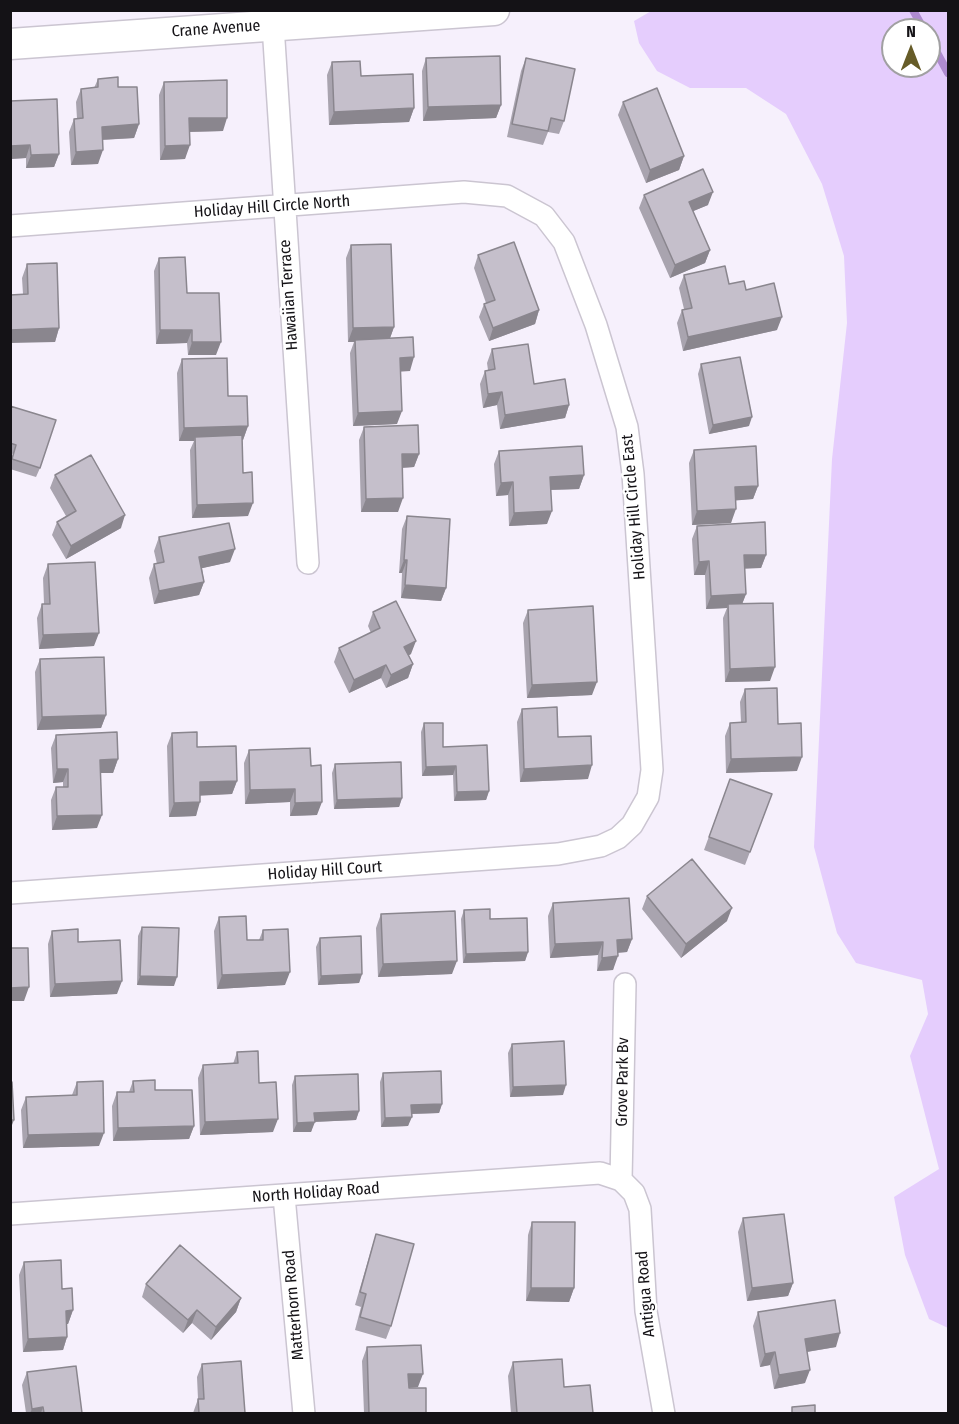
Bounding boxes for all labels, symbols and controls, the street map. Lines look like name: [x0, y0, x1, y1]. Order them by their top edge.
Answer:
street label: Crane Avenue: [171, 16, 261, 42]
north arrow: [881, 18, 941, 78]
text: N: [906, 22, 916, 41]
street label: Holiday Hill Circle North: [193, 192, 351, 222]
street label: Hawaiian Terrace: [276, 239, 302, 351]
street label: Holiday Hill Circle East: [618, 433, 650, 581]
street label: Holiday Hill Court: [267, 857, 383, 885]
street label: Grove Park Bv: [613, 1037, 633, 1127]
street label: North Holiday Road: [252, 1179, 380, 1207]
street label: Matterhorn Road: [280, 1249, 308, 1361]
street label: Antigua Road: [633, 1250, 659, 1338]

